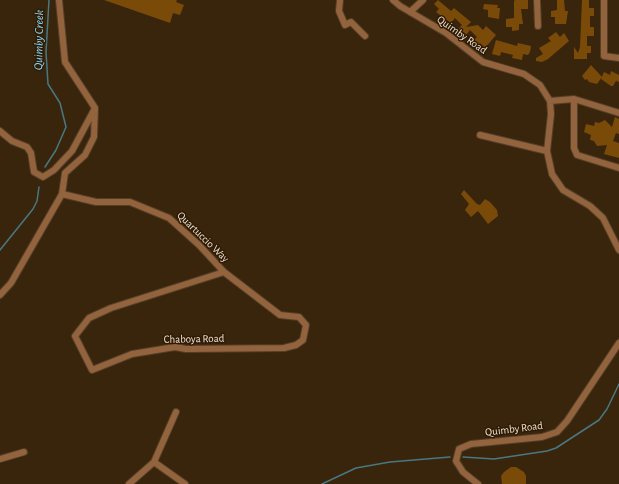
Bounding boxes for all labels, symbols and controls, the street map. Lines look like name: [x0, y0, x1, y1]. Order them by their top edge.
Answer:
water label: Quimby Creek: [31, 10, 47, 70]
street label: Quimby Road: [434, 13, 490, 57]
street label: Quartuccio Way: [174, 209, 232, 265]
street label: Chaboya Road: [164, 332, 224, 346]
street label: Quimby Road: [484, 419, 544, 439]

